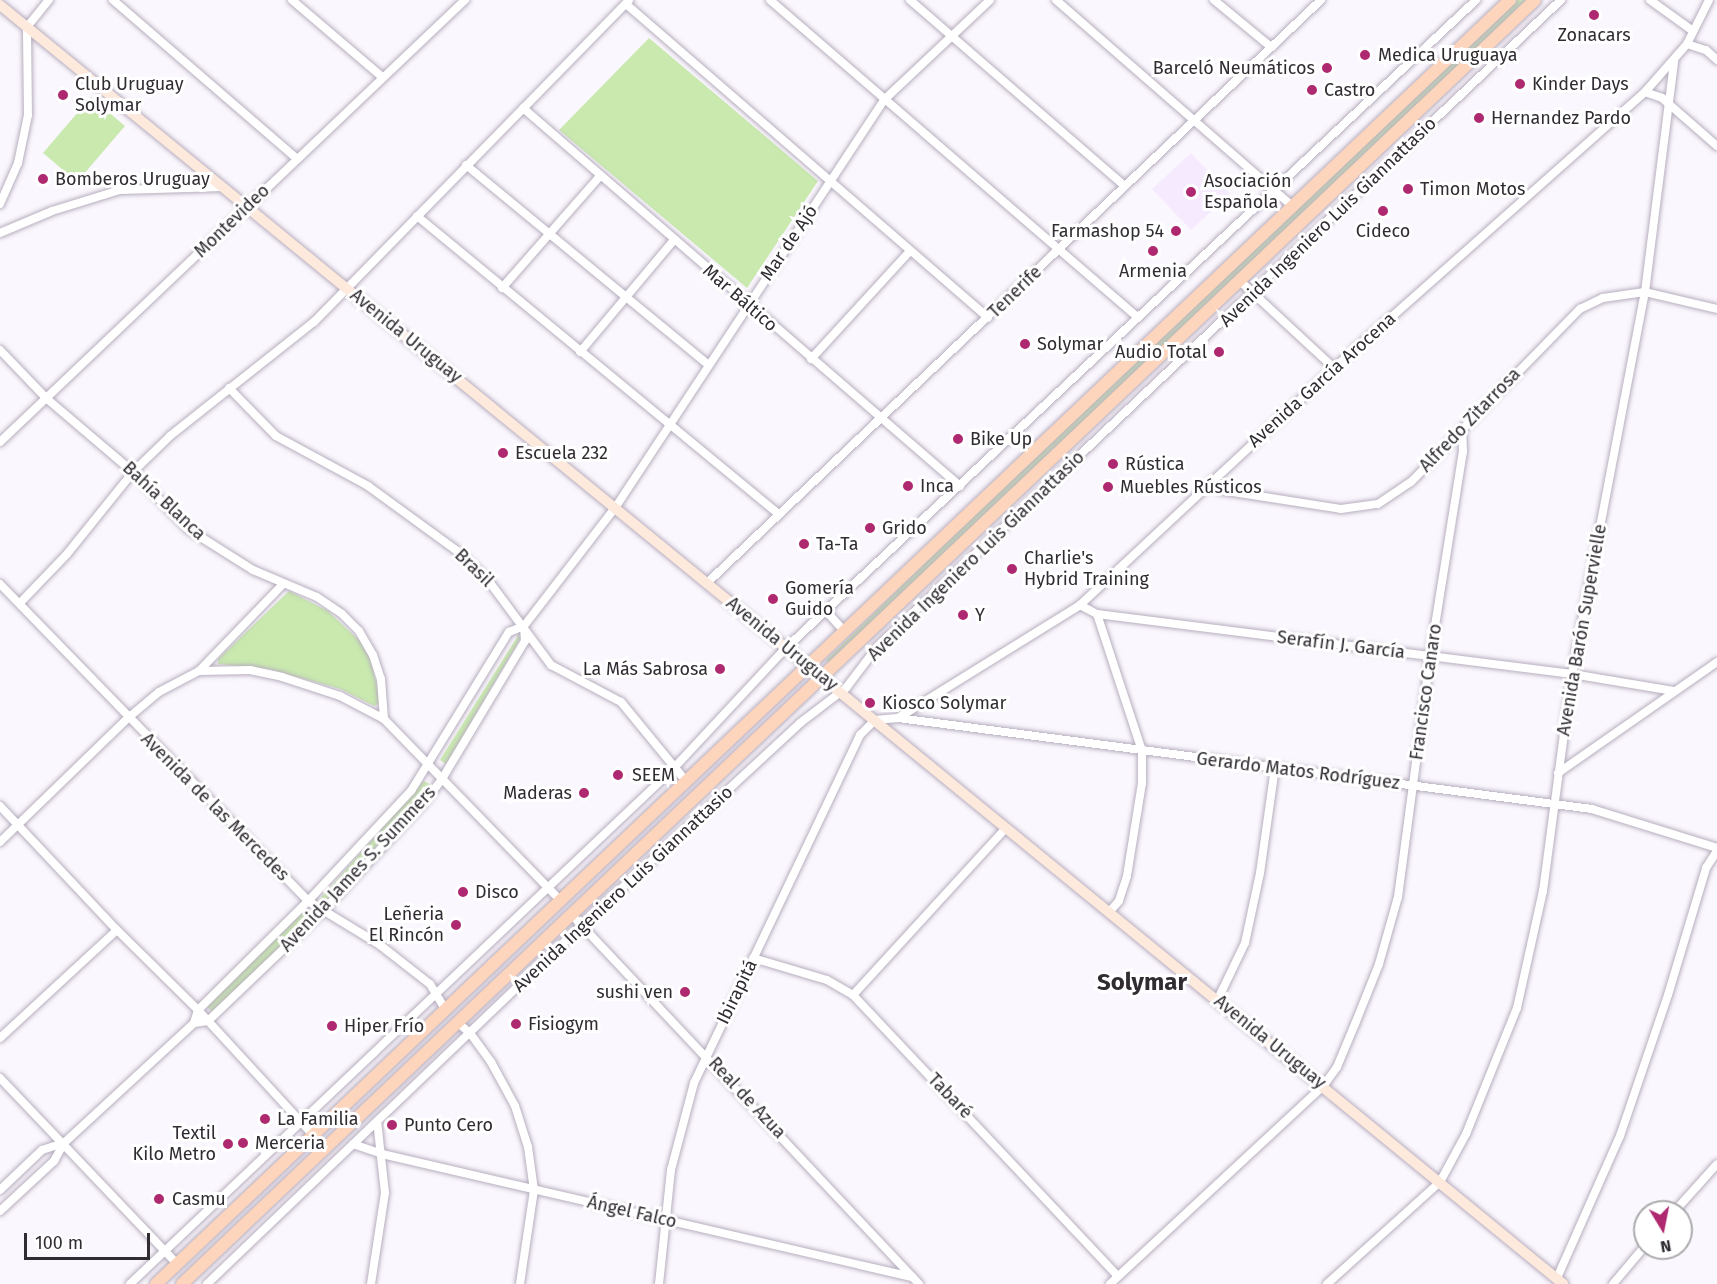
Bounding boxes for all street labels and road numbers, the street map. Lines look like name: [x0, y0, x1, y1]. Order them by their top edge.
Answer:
street label: Avenida Ingeniero Luis Giannattasio: [1215, 113, 1441, 331]
street label: Montevideo: [190, 180, 274, 262]
street label: Mar de Ajó: [756, 201, 822, 285]
street label: Mar Báltico: [698, 260, 782, 336]
street label: Tenerife: [984, 261, 1046, 323]
street label: Avenida Uruguay: [346, 284, 466, 388]
street label: Avenida García Arocena: [1244, 308, 1400, 452]
street label: Alfredo Zitarrosa: [1415, 363, 1525, 477]
street label: Avenida Ingeniero Luis Giannattasio: [863, 447, 1089, 665]
street label: Bahía Blanca: [118, 457, 210, 545]
street label: Avenida Barón Supervielle: [1553, 522, 1611, 738]
street label: Brasil: [450, 544, 498, 592]
street label: Avenida Uruguay: [722, 592, 842, 696]
street label: Francisco Canaro: [1406, 622, 1446, 762]
street label: Serafín J. García: [1276, 626, 1406, 664]
street label: Avenida de las Mercedes: [137, 729, 293, 885]
street label: Gerardo Matos Rodríguez: [1195, 748, 1401, 794]
street label: Avenida Ingeniero Luis Giannattasio: [509, 781, 737, 997]
street label: Avenida James S. Summers: [276, 782, 440, 956]
street label: Ibirapitá: [712, 956, 762, 1028]
street label: Avenida Uruguay: [1210, 990, 1330, 1094]
street label: Real de Azua: [704, 1053, 790, 1143]
street label: Tabaré: [923, 1069, 977, 1123]
street label: Ángel Falco: [585, 1191, 679, 1233]

